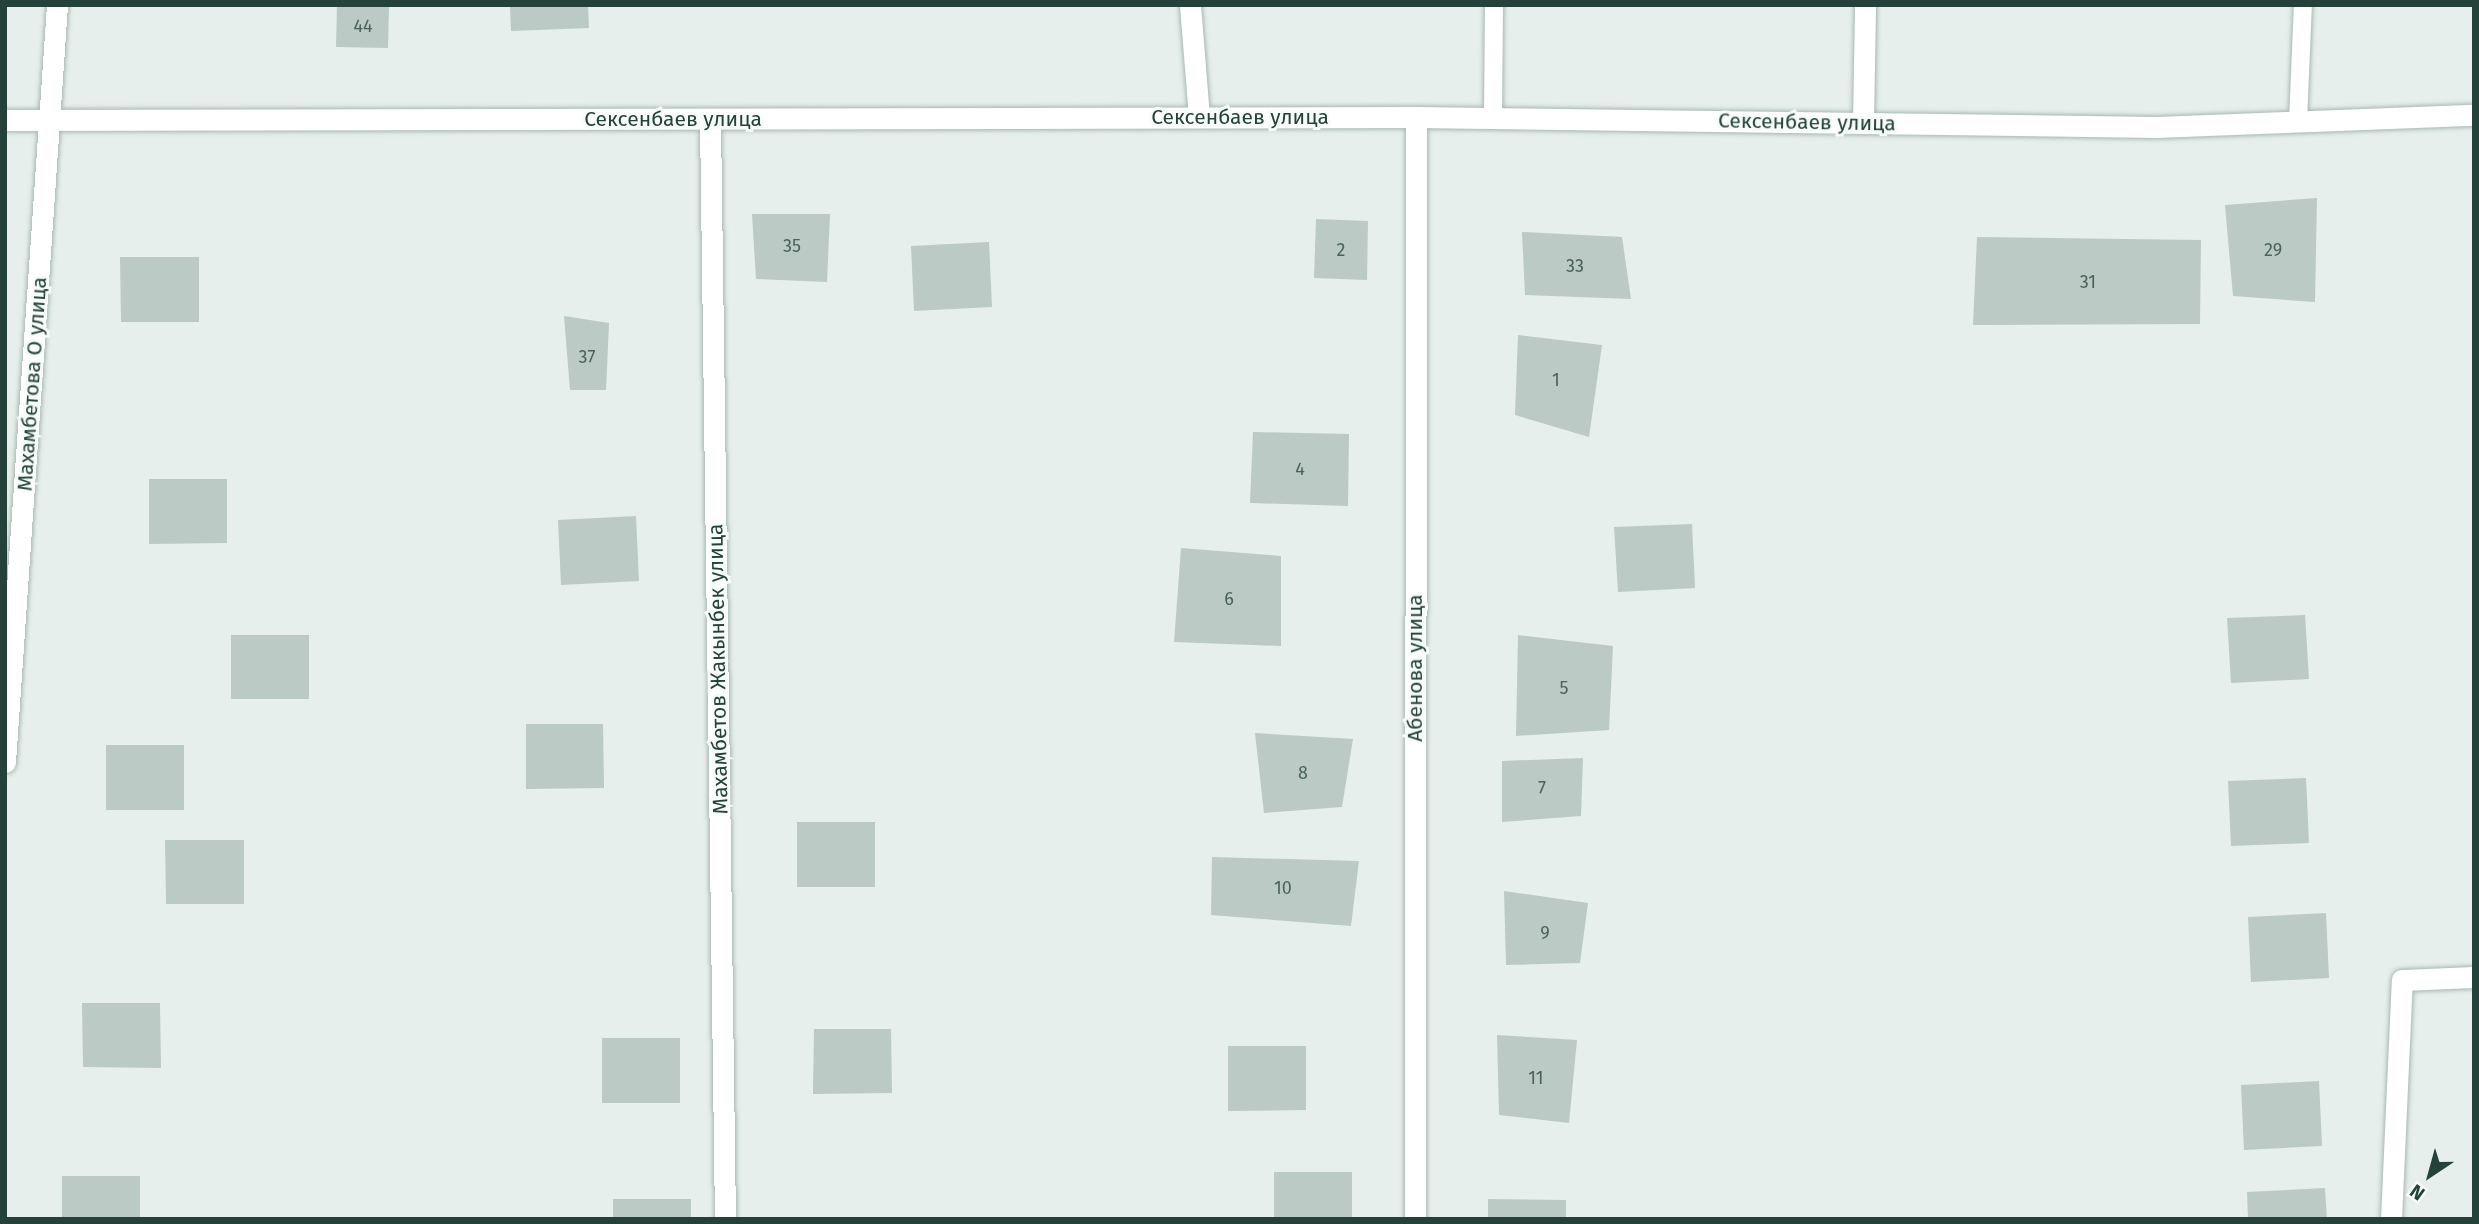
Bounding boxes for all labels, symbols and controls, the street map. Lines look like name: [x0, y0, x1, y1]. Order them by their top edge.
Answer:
house number: 44: [353, 15, 373, 37]
street label: Сексенбаев улица: [1151, 104, 1329, 130]
street label: Сексенбаев улица: [584, 106, 762, 132]
street label: Сексенбаев улица: [1718, 108, 1896, 136]
house number: 35: [783, 235, 801, 257]
house number: 2: [1337, 239, 1345, 261]
house number: 29: [2264, 239, 2282, 261]
house number: 33: [1566, 255, 1584, 277]
house number: 31: [2080, 271, 2096, 293]
street label: Махамбетова О улица: [12, 276, 52, 492]
house number: 37: [579, 346, 595, 368]
house number: 1: [1552, 369, 1560, 391]
house number: 4: [1295, 458, 1305, 480]
street label: Махамбетов Жакынбек улица: [703, 523, 733, 815]
house number: 6: [1224, 588, 1234, 610]
street label: Абенова улица: [1402, 594, 1428, 742]
house number: 5: [1559, 677, 1569, 699]
house number: 8: [1298, 762, 1308, 784]
house number: 7: [1538, 777, 1546, 799]
house number: 10: [1274, 877, 1292, 899]
house number: 9: [1540, 922, 1550, 944]
house number: 11: [1528, 1067, 1544, 1089]
north arrow: [2395, 1140, 2465, 1210]
text: N: [2406, 1179, 2429, 1205]

